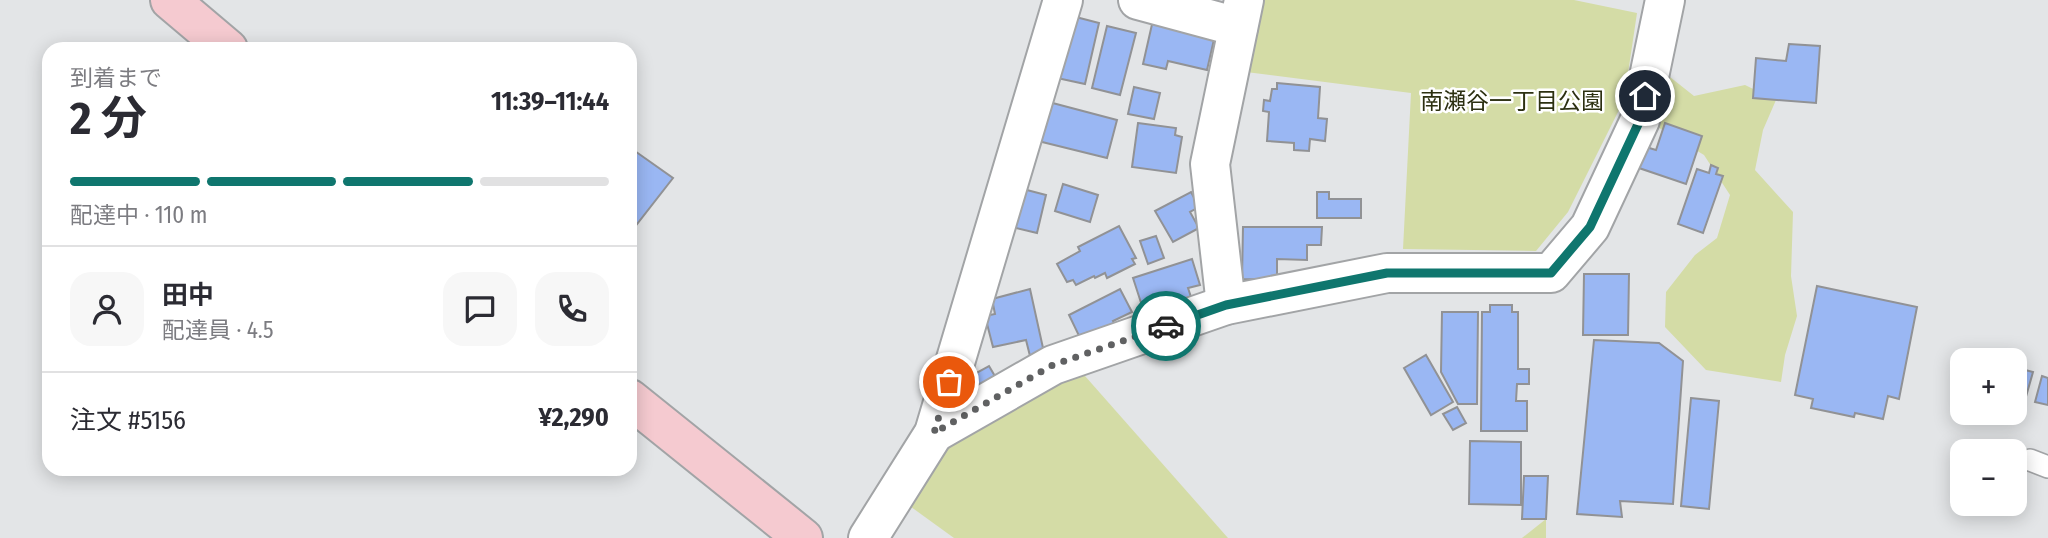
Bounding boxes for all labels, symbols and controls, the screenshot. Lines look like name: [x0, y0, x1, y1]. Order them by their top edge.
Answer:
text: 到着まで: [70, 64, 162, 92]
pin: [1615, 66, 1675, 126]
icon: home: [1626, 77, 1664, 115]
text: 11:39–11:44: [491, 86, 609, 117]
park label: 南瀬谷一丁目公園: [1420, 87, 1604, 115]
text: 2 分: [70, 91, 147, 146]
text: 配達中 · 110 m: [70, 201, 207, 229]
button: person: [70, 272, 144, 346]
button: chat: [443, 272, 517, 346]
button: phone: [535, 272, 609, 346]
text: 田中: [162, 280, 214, 311]
courier: [1131, 291, 1201, 361]
icon: car: [1147, 307, 1185, 345]
text: 配達員 · 4.5: [162, 316, 273, 344]
map controls: [1950, 348, 2027, 516]
button: +: [1950, 348, 2027, 425]
pin: [919, 352, 979, 412]
icon: bag: [930, 363, 968, 401]
text: ¥2,290: [538, 402, 609, 433]
text: 注文 #5156: [70, 405, 186, 436]
button: −: [1950, 439, 2027, 516]

